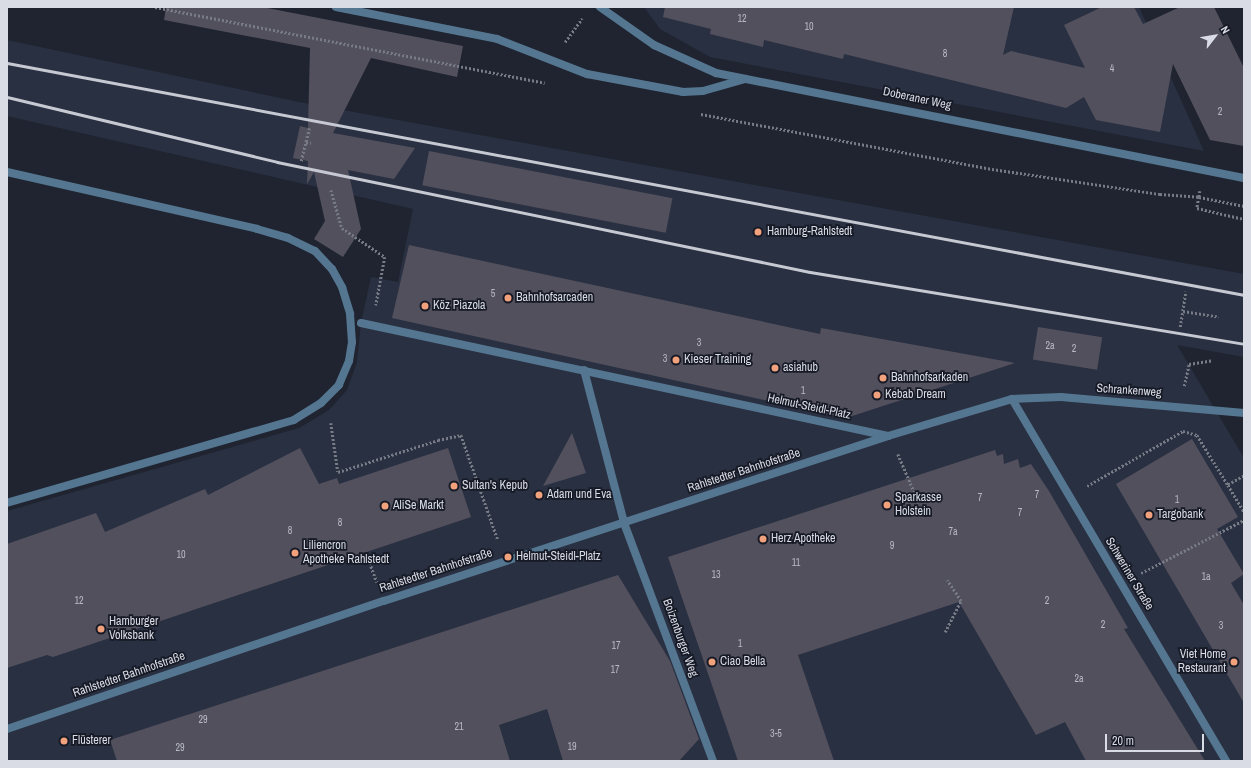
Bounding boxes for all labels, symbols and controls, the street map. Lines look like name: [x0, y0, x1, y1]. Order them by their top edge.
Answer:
house number: 12: [737, 13, 747, 25]
north arrow: [1195, 16, 1235, 56]
house number: 10: [804, 21, 814, 33]
text: N: [1218, 23, 1233, 36]
house number: 8: [943, 48, 947, 60]
house number: 4: [1110, 63, 1114, 75]
street label: Doberaner Weg: [882, 85, 952, 113]
house number: 2: [1218, 106, 1222, 118]
place label: Hamburg-Rahlstedt: [767, 225, 852, 239]
marker: Hamburg-Rahlstedt: [752, 226, 764, 238]
house number: 5: [491, 288, 495, 300]
place label: Bahnhofsarcaden: [516, 291, 593, 305]
marker: Bahnhofsarcaden: [503, 293, 513, 303]
place label: Köz Piazola: [433, 299, 486, 313]
marker: Köz Piazola: [420, 301, 430, 311]
house number: 3: [697, 337, 701, 349]
house number: 2a: [1045, 340, 1055, 352]
house number: 2: [1072, 343, 1076, 355]
house number: 3: [663, 353, 667, 365]
place label: Kieser Training: [684, 353, 751, 367]
marker: Kieser Training: [671, 355, 681, 365]
place label: asiahub: [783, 361, 818, 375]
marker: asiahub: [770, 363, 780, 373]
place label: Bahnhofsarkaden: [891, 371, 968, 385]
marker: Bahnhofsarkaden: [878, 373, 888, 383]
street label: Schrankenweg: [1096, 382, 1162, 400]
house number: 1: [801, 385, 805, 397]
place label: Kebab Dream: [885, 388, 946, 402]
marker: Kebab Dream: [872, 390, 882, 400]
street label: Helmut-Steidl-Platz: [766, 391, 852, 423]
street label: Rahlstedter Bahnhofstraße: [686, 446, 802, 496]
place label: Sultan's Kepub: [462, 479, 528, 493]
marker: Sultan's Kepub: [449, 481, 459, 491]
place label: Adam und Eva: [547, 488, 612, 502]
house number: 7: [1035, 489, 1039, 501]
marker: Adam und Eva: [534, 490, 544, 500]
place label: Sparkasse Holstein: [895, 491, 941, 519]
house number: 7: [978, 492, 982, 504]
house number: 1: [1175, 494, 1179, 506]
place label: AliSe Markt: [393, 499, 444, 513]
marker: Sparkasse Holstein: [882, 500, 892, 510]
marker: AliSe Markt: [380, 501, 390, 511]
house number: 7: [1018, 507, 1022, 519]
place label: Targobank: [1157, 508, 1203, 522]
marker: Targobank: [1144, 510, 1154, 520]
house number: 8: [338, 517, 342, 529]
house number: 8: [288, 525, 292, 537]
house number: 7a: [948, 526, 958, 538]
place label: Herz Apotheke: [771, 532, 836, 546]
marker: Herz Apotheke: [758, 534, 768, 544]
street label: Schweriner Straße: [1102, 535, 1156, 613]
place label: Liliencron Apotheke Rahlstedt: [303, 539, 389, 567]
house number: 9: [890, 540, 894, 552]
street label: Rahlstedter Bahnhofstraße: [378, 546, 494, 596]
marker: Liliencron Apotheke Rahlstedt: [290, 548, 300, 558]
house number: 10: [176, 549, 186, 561]
place label: Helmut-Steidl-Platz: [516, 550, 601, 564]
marker: Helmut-Steidl-Platz: [503, 552, 513, 562]
house number: 11: [792, 557, 800, 569]
house number: 13: [711, 569, 721, 581]
house number: 1a: [1201, 571, 1211, 583]
house number: 12: [74, 595, 84, 607]
house number: 2: [1045, 595, 1049, 607]
street label: Boizenburger Weg: [659, 597, 701, 679]
place label: Hamburger Volksbank: [109, 615, 158, 643]
house number: 2: [1101, 619, 1105, 631]
house number: 3: [1219, 620, 1223, 632]
marker: Hamburger Volksbank: [96, 624, 106, 634]
house number: 1: [738, 638, 742, 650]
house number: 17: [611, 640, 621, 652]
place label: Viet Home Restaurant: [1178, 648, 1226, 676]
street label: Rahlstedter Bahnhofstraße: [71, 649, 187, 701]
place label: Ciao Bella: [720, 655, 765, 669]
marker: Ciao Bella: [707, 657, 717, 667]
marker: Viet Home Restaurant: [1229, 657, 1239, 667]
house number: 17: [610, 664, 620, 676]
house number: 2a: [1074, 673, 1084, 685]
house number: 29: [198, 714, 208, 726]
house number: 21: [454, 721, 464, 733]
scale bar: [1107, 726, 1206, 752]
house number: 3-5: [770, 728, 782, 740]
text: 20 m: [1112, 733, 1134, 749]
place label: Flüsterer: [72, 734, 111, 748]
marker: Flüsterer: [59, 736, 69, 746]
house number: 19: [567, 741, 577, 753]
house number: 29: [175, 742, 185, 754]

